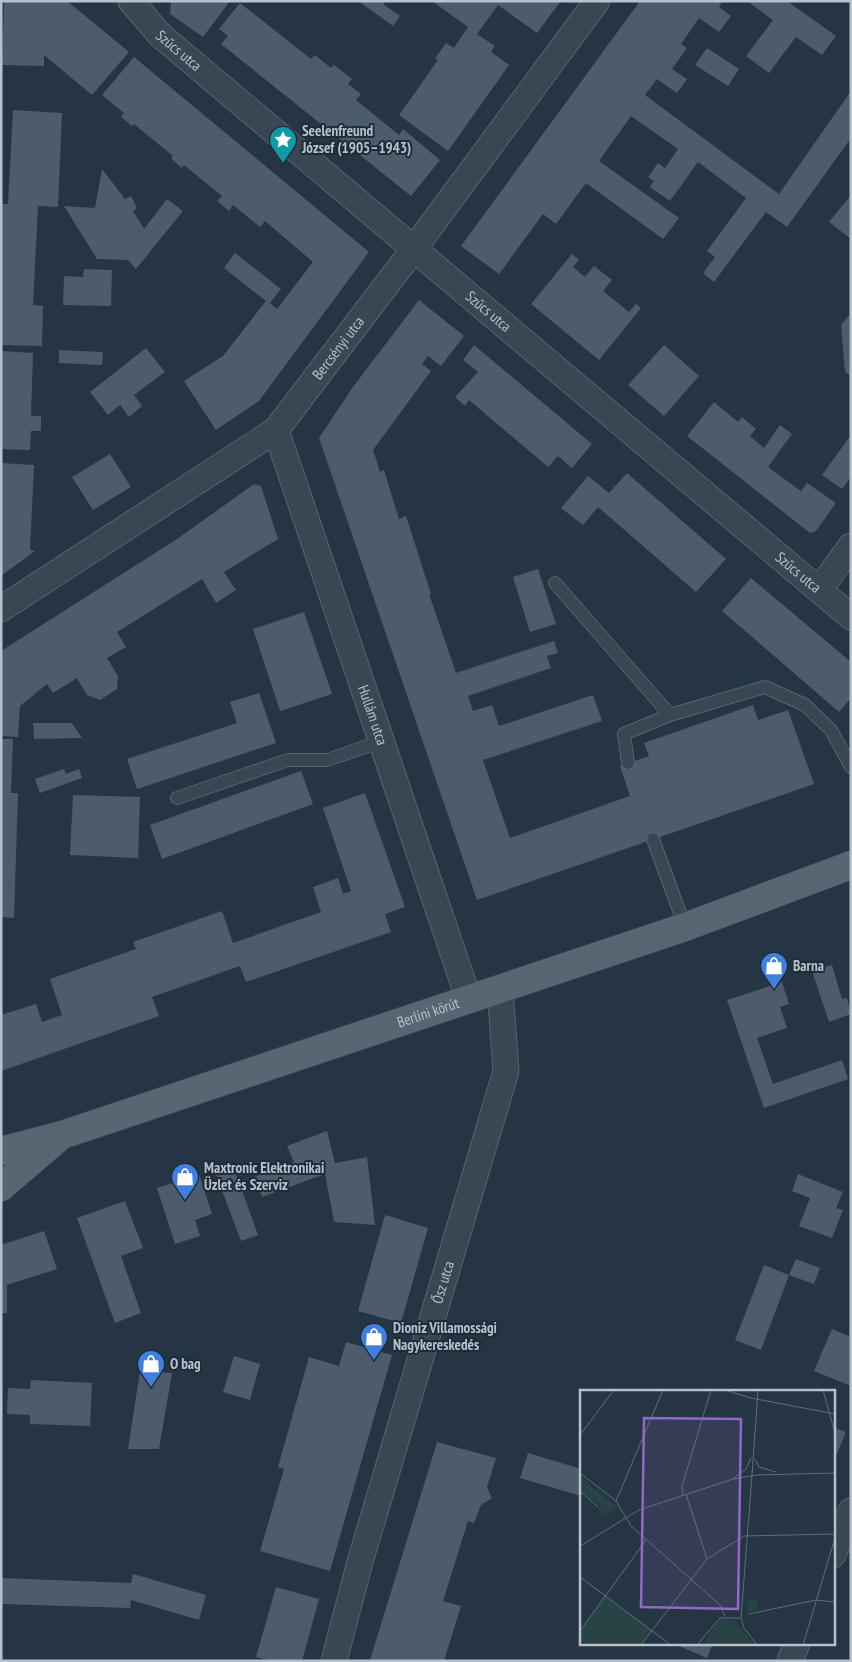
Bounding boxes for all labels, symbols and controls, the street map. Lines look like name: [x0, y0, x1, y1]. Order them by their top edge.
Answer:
street label: Szűcs utca: [152, 26, 206, 75]
place label: Seelenfreund József (1905–1943): [301, 121, 411, 157]
place icon: Seelenfreund József (1905–1943): [268, 125, 298, 164]
street label: Szűcs utca: [462, 287, 515, 336]
street label: Bercsényi utca: [308, 312, 368, 383]
street label: Szűcs utca: [772, 547, 825, 597]
street label: Hullám utca: [354, 682, 392, 748]
shop icon: Barna: [759, 951, 789, 990]
place label: Barna: [793, 956, 824, 975]
street label: Berlini körút: [394, 993, 461, 1031]
place label: Maxtronic Elektronikai Üzlet és Szerviz: [204, 1158, 324, 1194]
shop icon: Maxtronic Elektronikai Üzlet és Szerviz: [170, 1162, 200, 1201]
street label: Ősz utca: [427, 1259, 458, 1306]
place label: Dioniz Villamossági Nagykereskedés: [393, 1318, 497, 1354]
shop icon: Dioniz Villamossági Nagykereskedés: [359, 1322, 389, 1361]
shop icon: O bag: [136, 1349, 166, 1388]
place label: O bag: [170, 1354, 201, 1373]
inset map: [580, 1390, 834, 1644]

